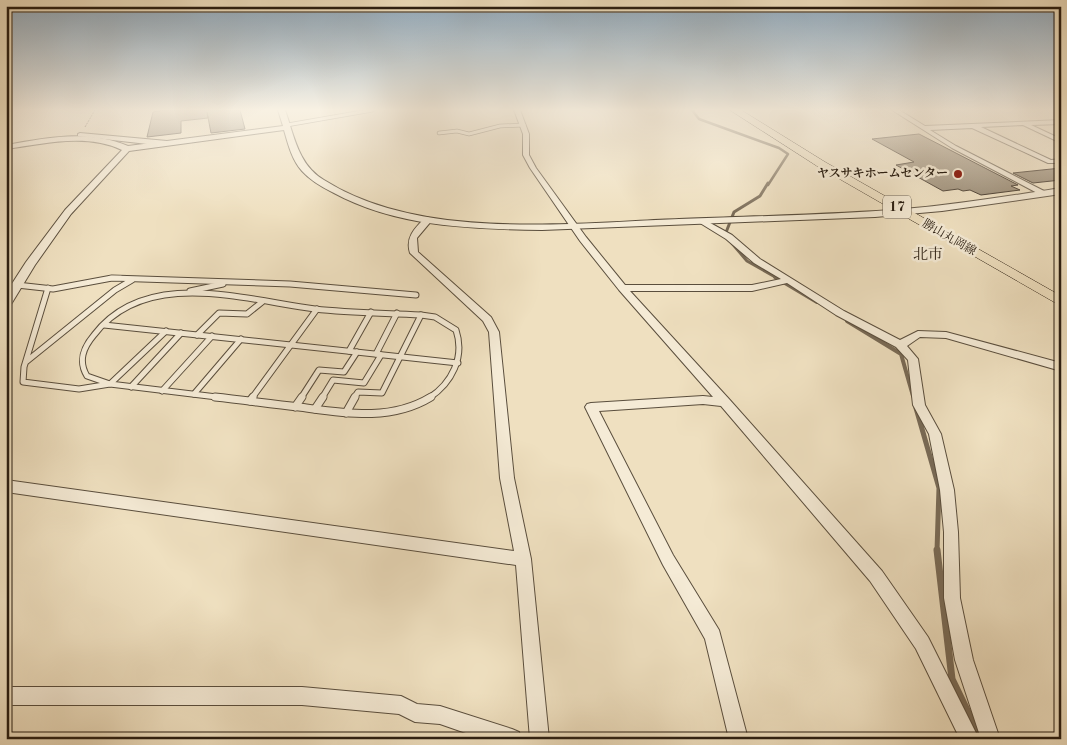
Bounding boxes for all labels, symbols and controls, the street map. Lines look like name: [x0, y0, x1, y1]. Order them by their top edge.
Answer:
place label: ヤスサキホームセンター: [817, 167, 948, 180]
marker: ヤスサキホームセンター: [952, 168, 964, 180]
road number: 17: [883, 196, 911, 218]
street label: 勝山丸岡線: [920, 216, 979, 258]
district label: 北市: [913, 246, 943, 263]

